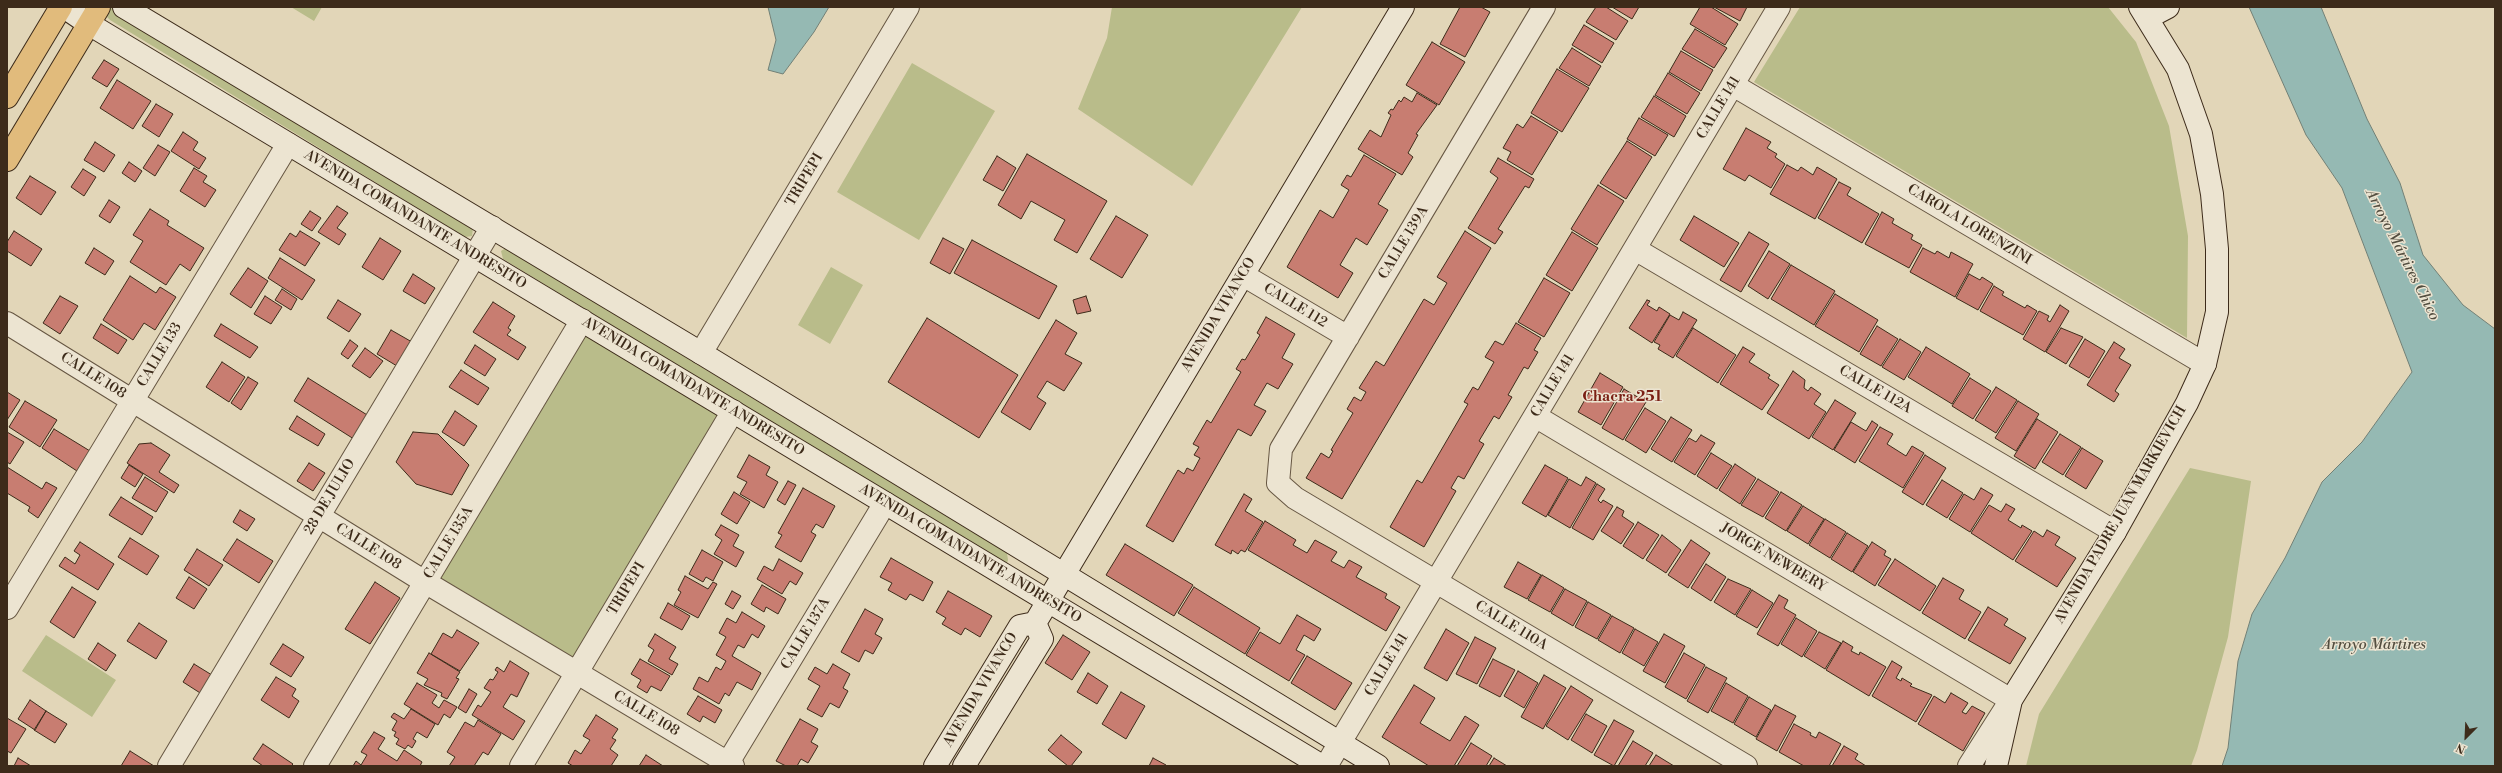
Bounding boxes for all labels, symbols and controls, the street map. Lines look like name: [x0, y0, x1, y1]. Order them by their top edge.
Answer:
street label: CALLE 141: [1694, 73, 1744, 143]
street label: AVENIDA COMANDANTE ANDRESITO: [301, 147, 529, 293]
street label: TRIPEPI: [783, 150, 827, 210]
street label: CAROLA LORENZINI: [1904, 181, 2034, 269]
water label: Arroyo Mártires Chico: [2361, 186, 2443, 324]
street label: CALLE 139A: [1376, 203, 1432, 283]
street label: AVENIDA VIVANCO: [1178, 255, 1260, 375]
street label: CALLE 112: [1260, 280, 1330, 332]
street label: AVENIDA COMANDANTE ANDRESITO: [579, 314, 807, 460]
street label: CALLE 133: [134, 320, 186, 390]
street label: CALLE 108: [57, 349, 129, 403]
street label: CALLE 141: [1528, 351, 1578, 421]
street label: CALLE 112A: [1836, 362, 1914, 418]
district label: Chacra 251: [1582, 388, 1662, 406]
street label: AVENIDA PADRE JUAN MARKIEVICH: [2052, 403, 2190, 627]
street label: 28 DE JULIO: [301, 456, 359, 538]
street label: AVENIDA COMANDANTE ANDRESITO: [856, 481, 1084, 627]
street label: CALLE 135A: [421, 504, 477, 582]
street label: CALLE 108: [332, 520, 404, 574]
street label: JORGE NEWBERY: [1717, 520, 1829, 596]
street label: TRIPEPI: [605, 559, 649, 619]
street label: CALLE 137A: [778, 595, 834, 673]
street label: CALLE 110A: [1472, 598, 1550, 654]
street label: AVENIDA VIVANCO: [940, 630, 1022, 750]
street label: CALLE 141: [1362, 630, 1412, 700]
water label: Arroyo Mártires: [2322, 636, 2426, 654]
street label: CALLE 108: [610, 688, 682, 740]
north arrow: [2446, 717, 2486, 757]
text: N: [2454, 740, 2468, 756]

